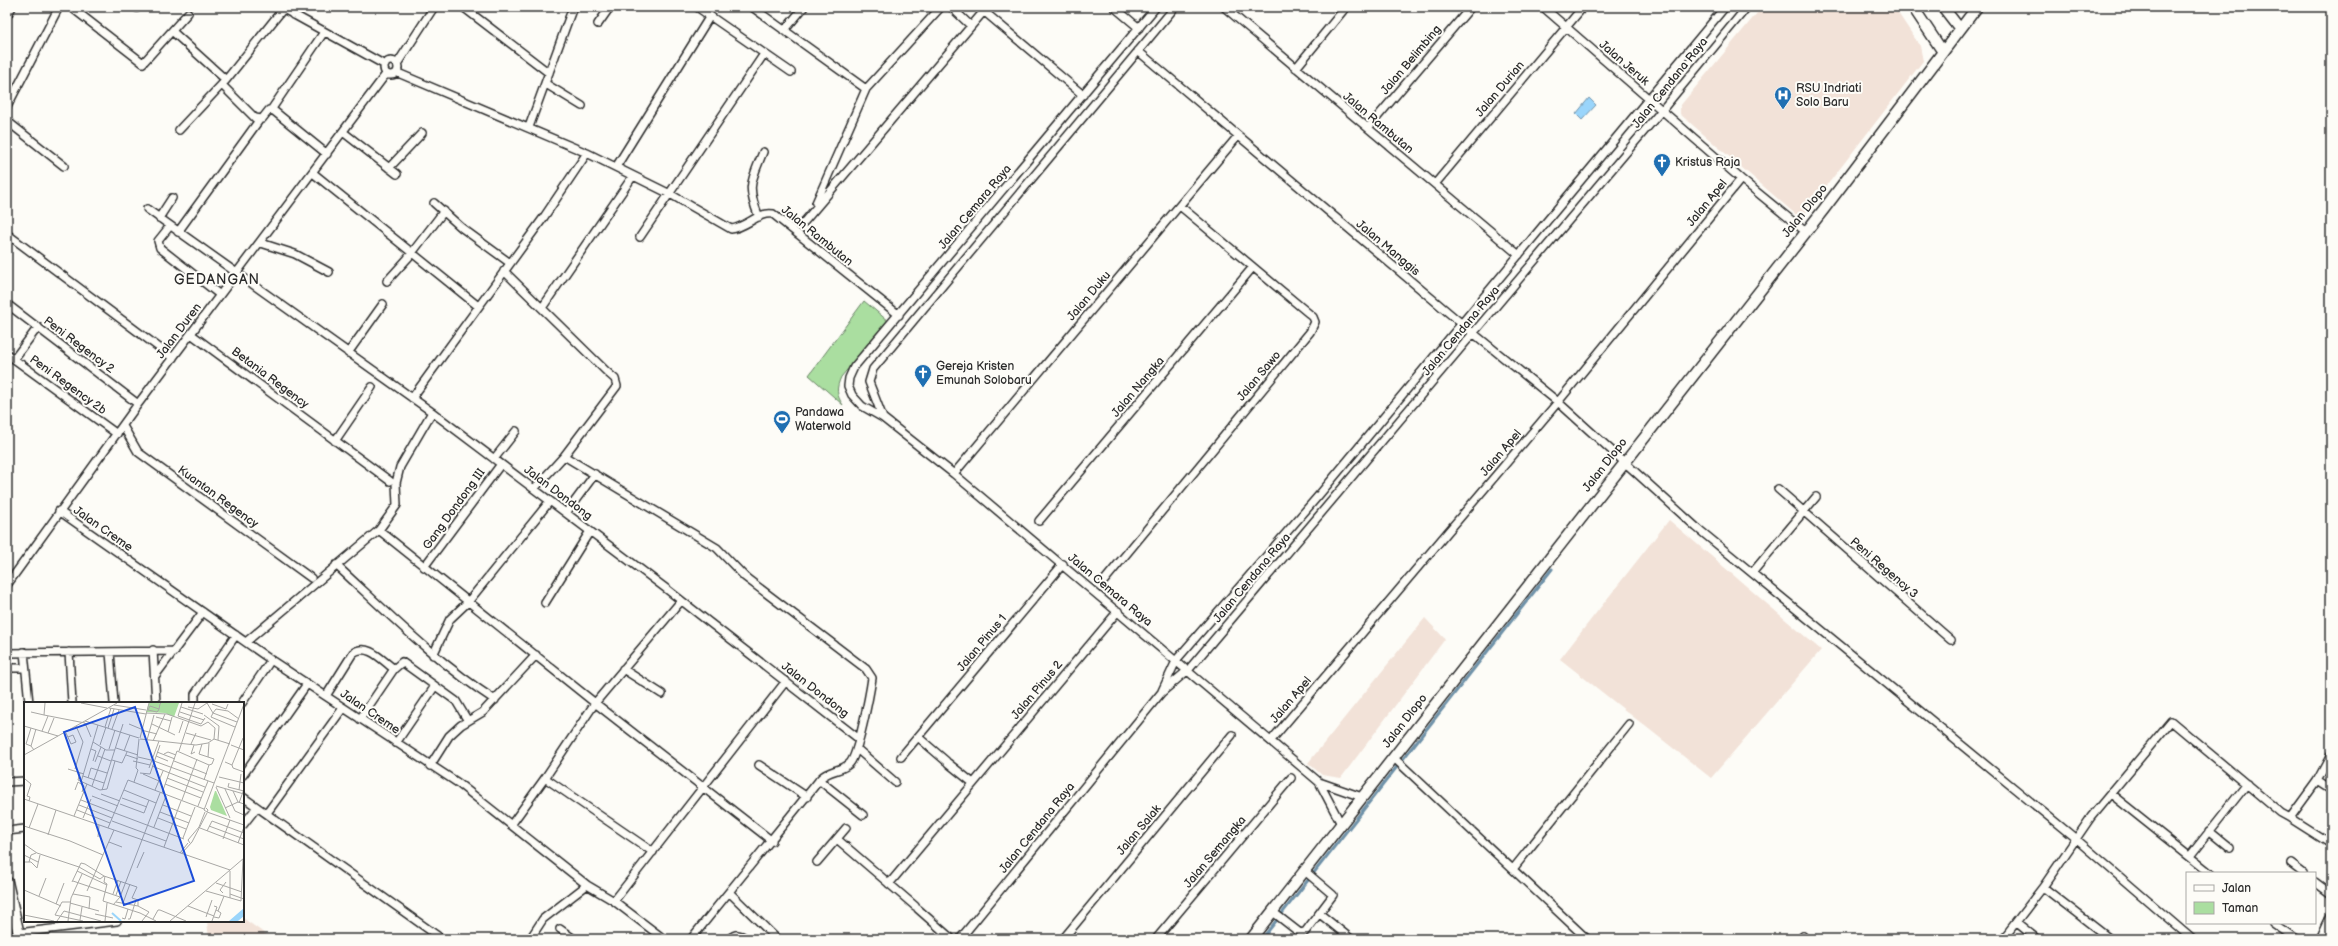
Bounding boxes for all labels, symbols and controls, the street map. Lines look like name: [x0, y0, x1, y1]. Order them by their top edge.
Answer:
street label: Jalan Belimbing: [1378, 22, 1445, 98]
street label: Jalan Cendana Raya: [1629, 34, 1711, 131]
street label: Jalan Jeruk: [1596, 37, 1652, 89]
street label: Jalan Durian: [1472, 58, 1528, 120]
place label: RSU Indriati Solo Baru: [1796, 81, 1862, 110]
hospital icon: RSU Indriati Solo Baru: [1773, 85, 1793, 110]
street label: Jalan Rambutan: [1340, 89, 1417, 157]
church icon: Kristus Raja: [1652, 152, 1672, 177]
place label: Kristus Raja: [1675, 155, 1740, 170]
street label: Jalan Cemara Raya: [935, 161, 1015, 252]
street label: Jalan Apel: [1683, 176, 1731, 230]
street label: Jalan Dlopo: [1779, 181, 1831, 241]
street label: Jalan Rambutan: [778, 203, 856, 270]
street label: Jalan Manggis: [1353, 217, 1423, 279]
street label: Jalan Duku: [1064, 268, 1114, 324]
district label: GEDANGAN: [174, 271, 260, 288]
street label: Jalan Cendana Raya: [1419, 283, 1503, 379]
street label: Jalan Duren: [153, 300, 205, 362]
street label: Peni Regency 2: [41, 314, 117, 376]
street label: Betania Regency: [228, 344, 312, 412]
street label: Jalan Sawo: [1234, 348, 1284, 404]
street label: Peni Regency 2b: [27, 352, 110, 418]
street label: Jalan Nangka: [1108, 354, 1168, 420]
place label: Gereja Kristen Emunah Solobaru: [936, 359, 1032, 388]
church icon: Gereja Kristen Emunah Solobaru: [913, 363, 933, 388]
place label: Pandawa Waterwold: [795, 405, 851, 434]
sports icon: Pandawa Waterwold: [772, 409, 792, 434]
street label: Jalan Apel: [1477, 427, 1525, 479]
street label: Jalan Dlopo: [1579, 435, 1631, 495]
street label: Jalan Dondong: [521, 462, 595, 524]
street label: Kuantan Regency: [175, 463, 262, 532]
street label: Gang Dondong III: [420, 465, 489, 553]
street label: Jalan Creme: [70, 503, 136, 555]
street label: Jalan Cendana Raya: [1210, 530, 1294, 626]
street label: Peni Regency 3: [1847, 534, 1921, 602]
street label: Jalan Cemara Raya: [1065, 550, 1156, 630]
street label: Jalan Pinus 1: [954, 611, 1010, 675]
street label: Jalan Pinus 2: [1008, 658, 1066, 722]
street label: Jalan Dondong: [778, 659, 852, 721]
street label: Jalan Apel: [1267, 674, 1315, 726]
street label: Jalan Creme: [337, 686, 403, 738]
street label: Jalan Dlopo: [1379, 691, 1431, 751]
inset map: [24, 702, 244, 922]
street label: Jalan Cendana Raya: [996, 779, 1078, 876]
street label: Jalan Salak: [1114, 802, 1165, 858]
street label: Jalan Semangka: [1181, 813, 1250, 891]
legend: [2186, 872, 2316, 924]
text: Jalan: [2222, 881, 2251, 896]
text: Taman: [2222, 901, 2258, 916]

